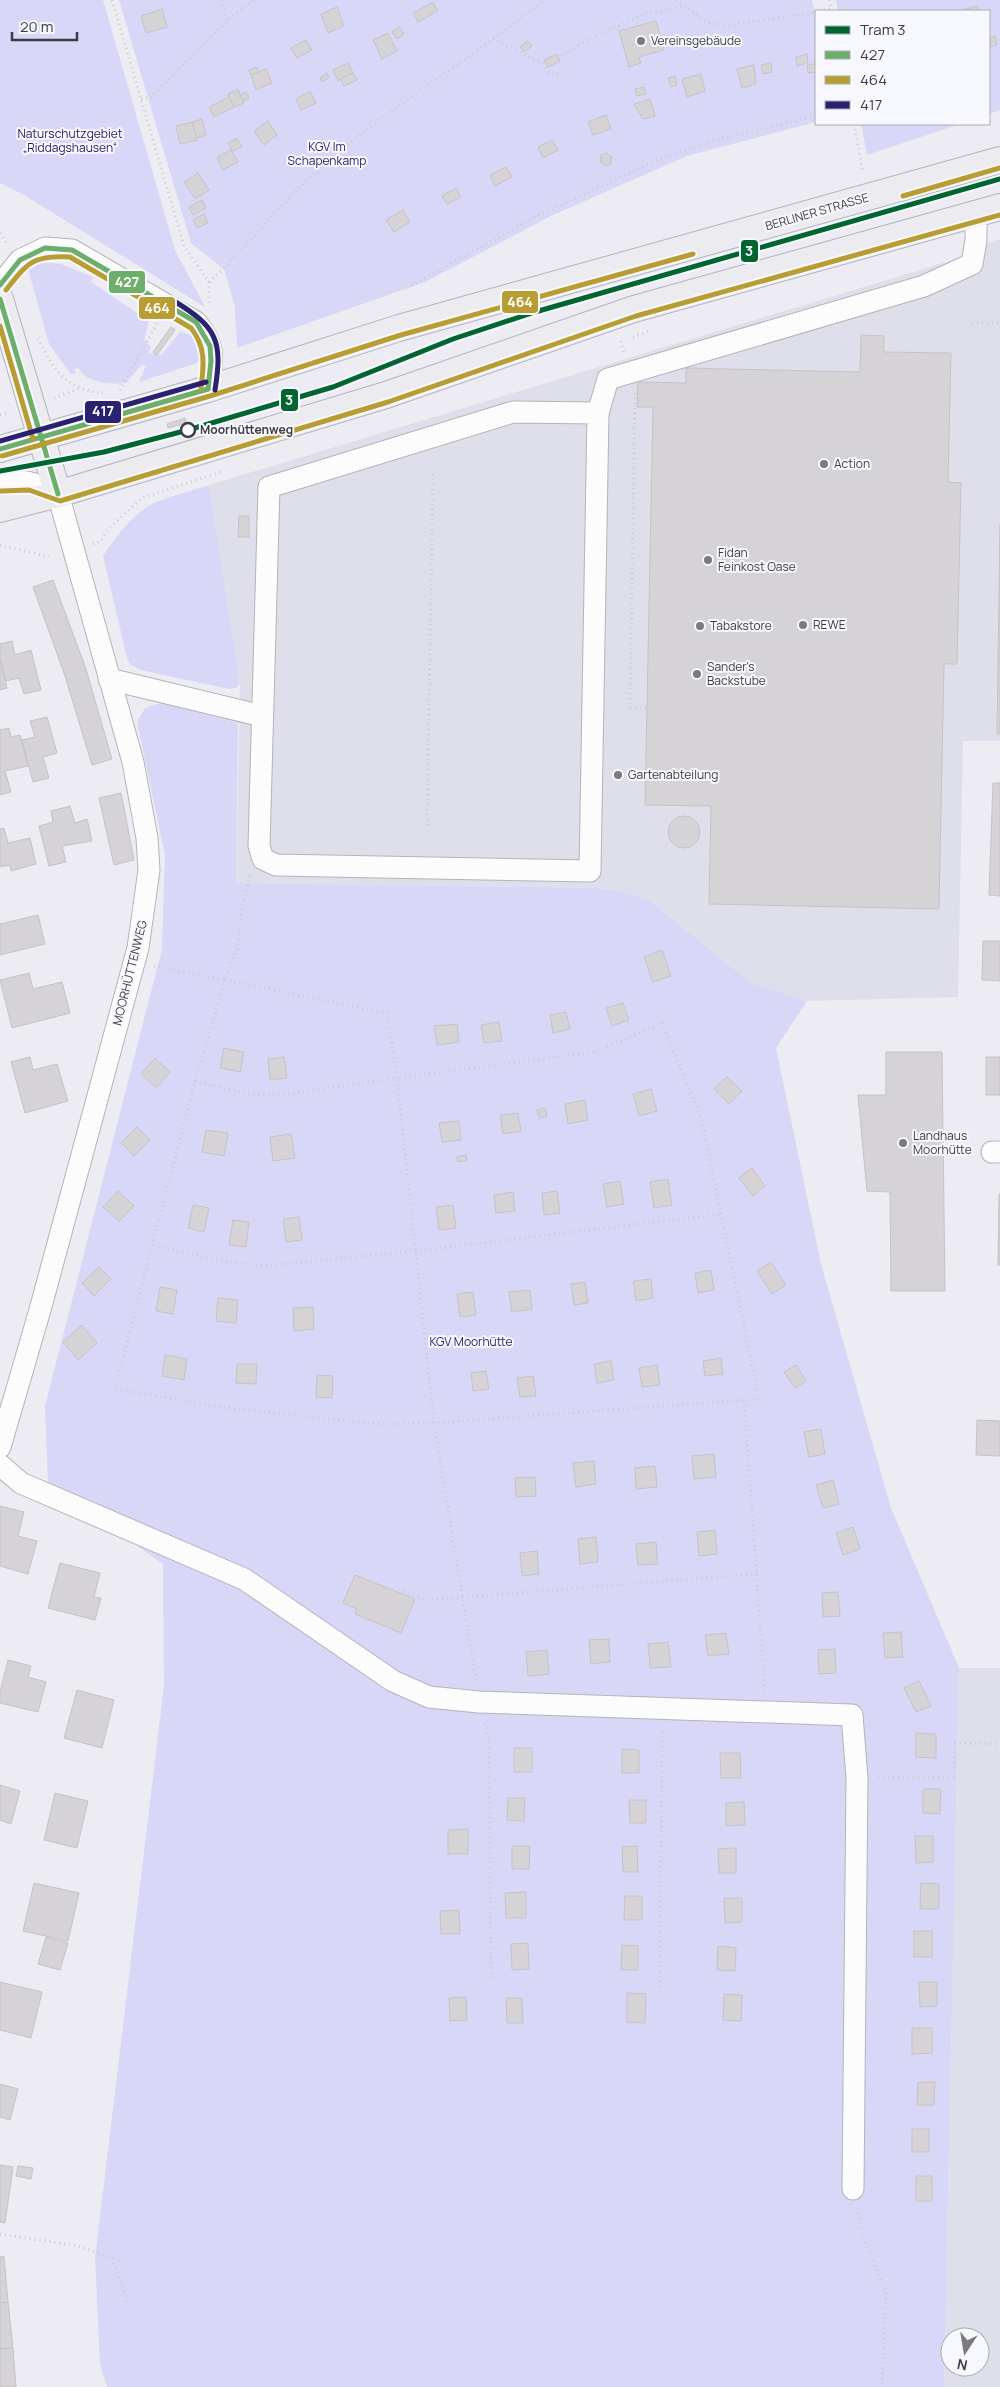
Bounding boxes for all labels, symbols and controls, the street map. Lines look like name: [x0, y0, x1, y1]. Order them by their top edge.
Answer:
scale bar: [12, 10, 78, 42]
legend: [815, 10, 990, 125]
text: 20 m: [20, 16, 53, 37]
text: Tram 3: [860, 19, 906, 40]
place label: Vereinsgebäude: [651, 32, 741, 49]
marker: Vereinsgebäude: [635, 35, 647, 47]
text: 427: [860, 44, 885, 65]
text: 464: [860, 69, 887, 90]
text: 417: [860, 94, 882, 115]
park label: Naturschutzgebiet „Riddagshausen“: [17, 125, 123, 156]
park label: KGV Im Schapenkamp: [288, 138, 366, 169]
street label: BERLINER STRASSE: [763, 189, 871, 234]
line badge: 3: [740, 239, 759, 263]
text: 3: [745, 241, 753, 260]
line badge: 427: [108, 270, 146, 294]
text: 427: [115, 272, 139, 291]
line badge: 464: [501, 290, 539, 314]
text: 464: [507, 292, 533, 311]
line badge: 464: [138, 296, 176, 320]
text: 464: [144, 298, 170, 317]
line badge: 3: [280, 388, 299, 412]
text: 3: [285, 390, 293, 409]
line badge: 417: [84, 400, 122, 424]
text: 417: [92, 401, 114, 420]
place label: Moorhüttenweg: [200, 421, 293, 438]
marker: Moorhüttenweg: [180, 422, 196, 438]
place label: Action: [834, 455, 870, 472]
marker: Action: [818, 458, 830, 470]
place label: Fidan Feinkost Oase: [718, 544, 796, 575]
marker: Fidan Feinkost Oase: [702, 554, 714, 566]
place label: REWE: [813, 616, 846, 633]
place label: Tabakstore: [710, 617, 772, 634]
marker: REWE: [797, 619, 809, 631]
marker: Tabakstore: [694, 620, 706, 632]
place label: Sander's Backstube: [707, 658, 766, 689]
marker: Sander's Backstube: [691, 668, 703, 680]
place label: Gartenabteilung: [628, 766, 718, 783]
marker: Gartenabteilung: [612, 769, 624, 781]
street label: MOORHÜTTENWEG: [108, 918, 151, 1027]
place label: Landhaus Moorhütte: [913, 1127, 972, 1158]
marker: Landhaus Moorhütte: [897, 1137, 909, 1149]
park label: KGV Moorhütte: [429, 1333, 513, 1350]
north arrow: [940, 2327, 990, 2377]
text: N: [955, 2355, 969, 2376]

